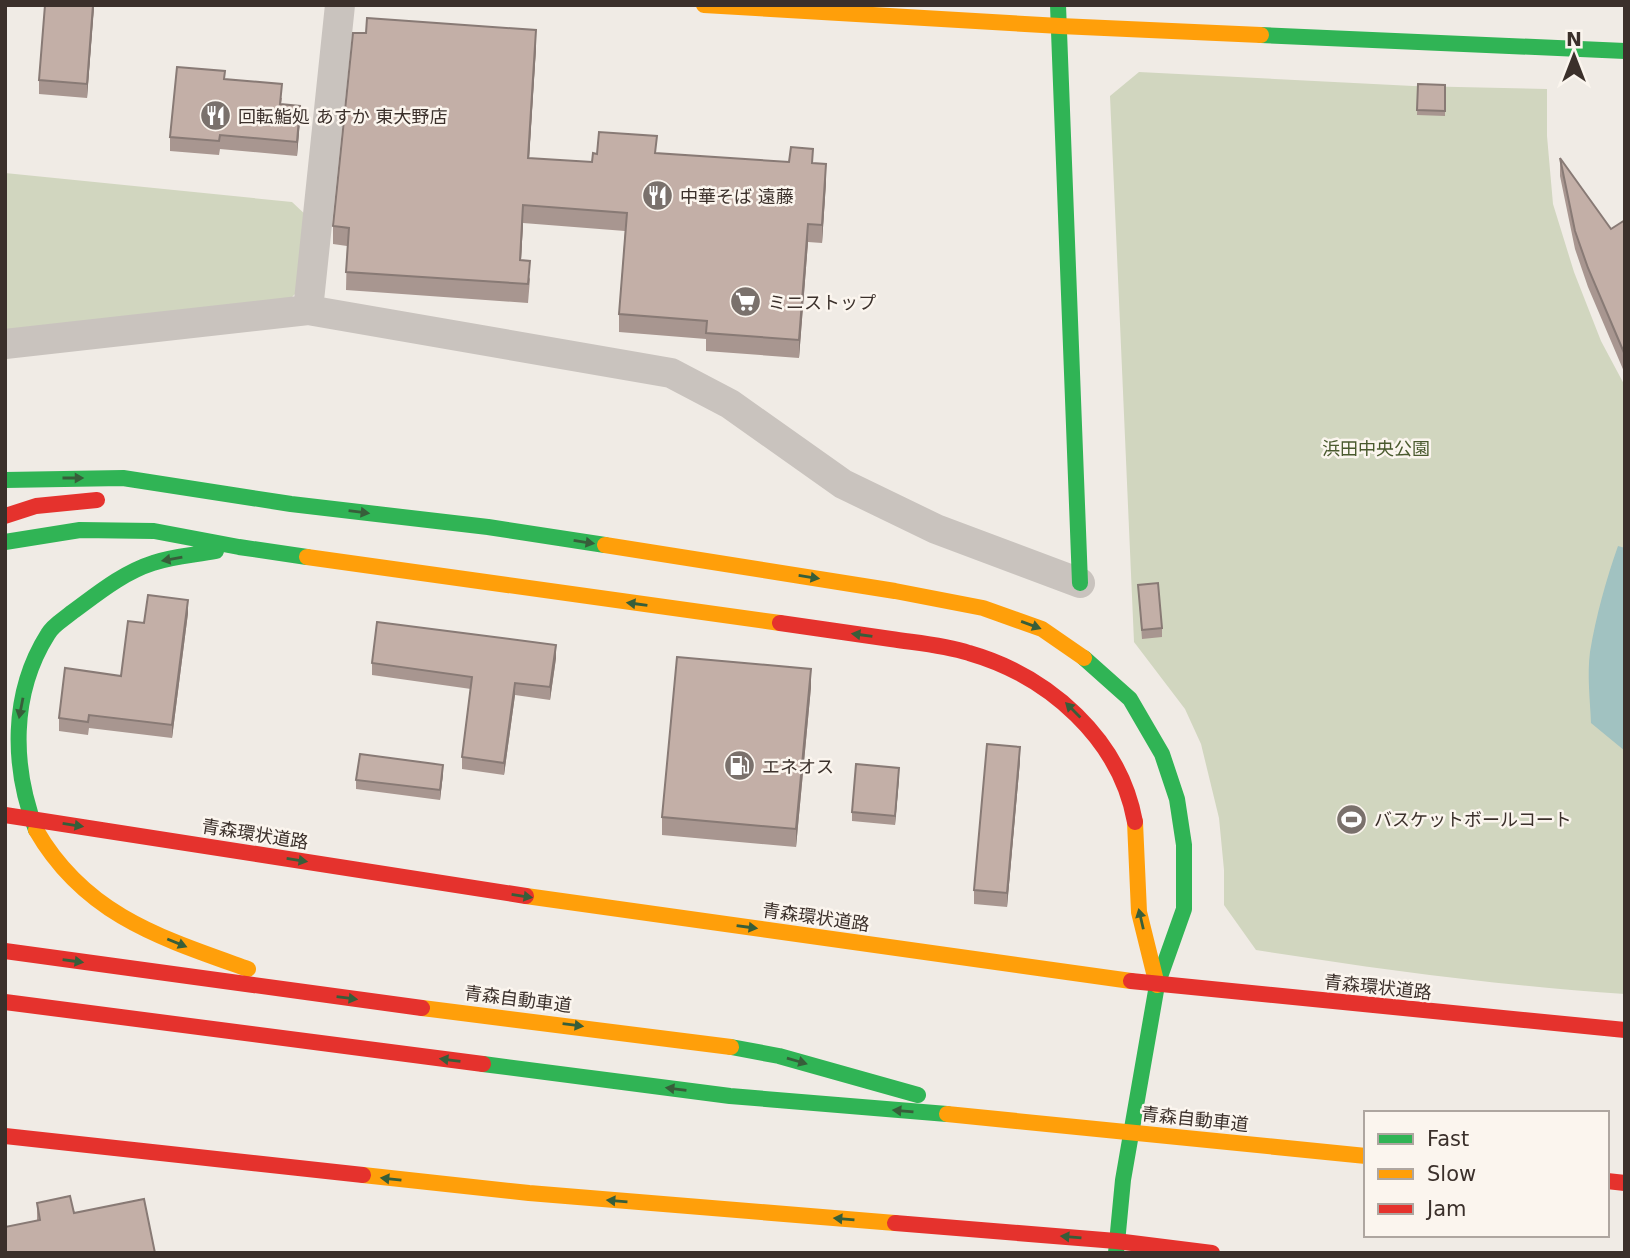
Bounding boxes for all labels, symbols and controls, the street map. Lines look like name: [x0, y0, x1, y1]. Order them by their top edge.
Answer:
north arrow: [1539, 21, 1609, 91]
text: N: [1566, 28, 1582, 50]
restaurant icon: 回転鮨処 あすか 東大野店: [198, 99, 232, 133]
place label: 回転鮨処 あすか 東大野店: [238, 106, 447, 127]
restaurant icon: 中華そば 遠藤: [640, 179, 674, 213]
place label: 中華そば 遠藤: [680, 186, 794, 207]
supermarket icon: ミニストップ: [728, 285, 762, 319]
place label: ミニストップ: [768, 292, 876, 313]
park label: 浜田中央公園: [1322, 438, 1430, 459]
one-way arrow: [63, 472, 85, 484]
one-way arrow: [348, 506, 370, 517]
one-way arrow: [573, 537, 595, 548]
one-way arrow: [161, 554, 183, 565]
one-way arrow: [798, 572, 820, 583]
one-way arrow: [626, 598, 648, 609]
one-way arrow: [1020, 620, 1041, 631]
one-way arrow: [851, 630, 873, 641]
one-way arrow: [15, 698, 26, 720]
one-way arrow: [1065, 702, 1081, 719]
fuel station icon: エネオス: [722, 749, 756, 783]
place label: エネオス: [762, 756, 834, 777]
sports icon: バスケットボールコート: [1334, 802, 1368, 836]
place label: バスケットボールコート: [1374, 809, 1572, 830]
street label: 青森環状道路: [200, 815, 310, 853]
one-way arrow: [62, 820, 84, 831]
one-way arrow: [287, 855, 309, 866]
one-way arrow: [511, 890, 533, 901]
street label: 青森環状道路: [761, 899, 871, 935]
one-way arrow: [1136, 907, 1147, 929]
one-way arrow: [737, 922, 759, 933]
one-way arrow: [167, 938, 188, 949]
one-way arrow: [62, 955, 84, 966]
street label: 青森環状道路: [1323, 971, 1433, 1003]
street label: 青森自動車道: [463, 982, 573, 1016]
one-way arrow: [336, 993, 358, 1004]
one-way arrow: [562, 1020, 584, 1031]
one-way arrow: [439, 1055, 461, 1066]
one-way arrow: [787, 1056, 808, 1066]
one-way arrow: [665, 1084, 687, 1095]
street label: 青森自動車道: [1140, 1103, 1250, 1135]
one-way arrow: [891, 1105, 913, 1116]
legend: [1364, 1111, 1609, 1237]
text: Fast: [1427, 1127, 1469, 1151]
text: Slow: [1427, 1162, 1476, 1186]
one-way arrow: [380, 1173, 402, 1184]
one-way arrow: [606, 1195, 628, 1206]
text: Jam: [1425, 1197, 1467, 1221]
one-way arrow: [833, 1213, 855, 1224]
one-way arrow: [1060, 1231, 1082, 1242]

